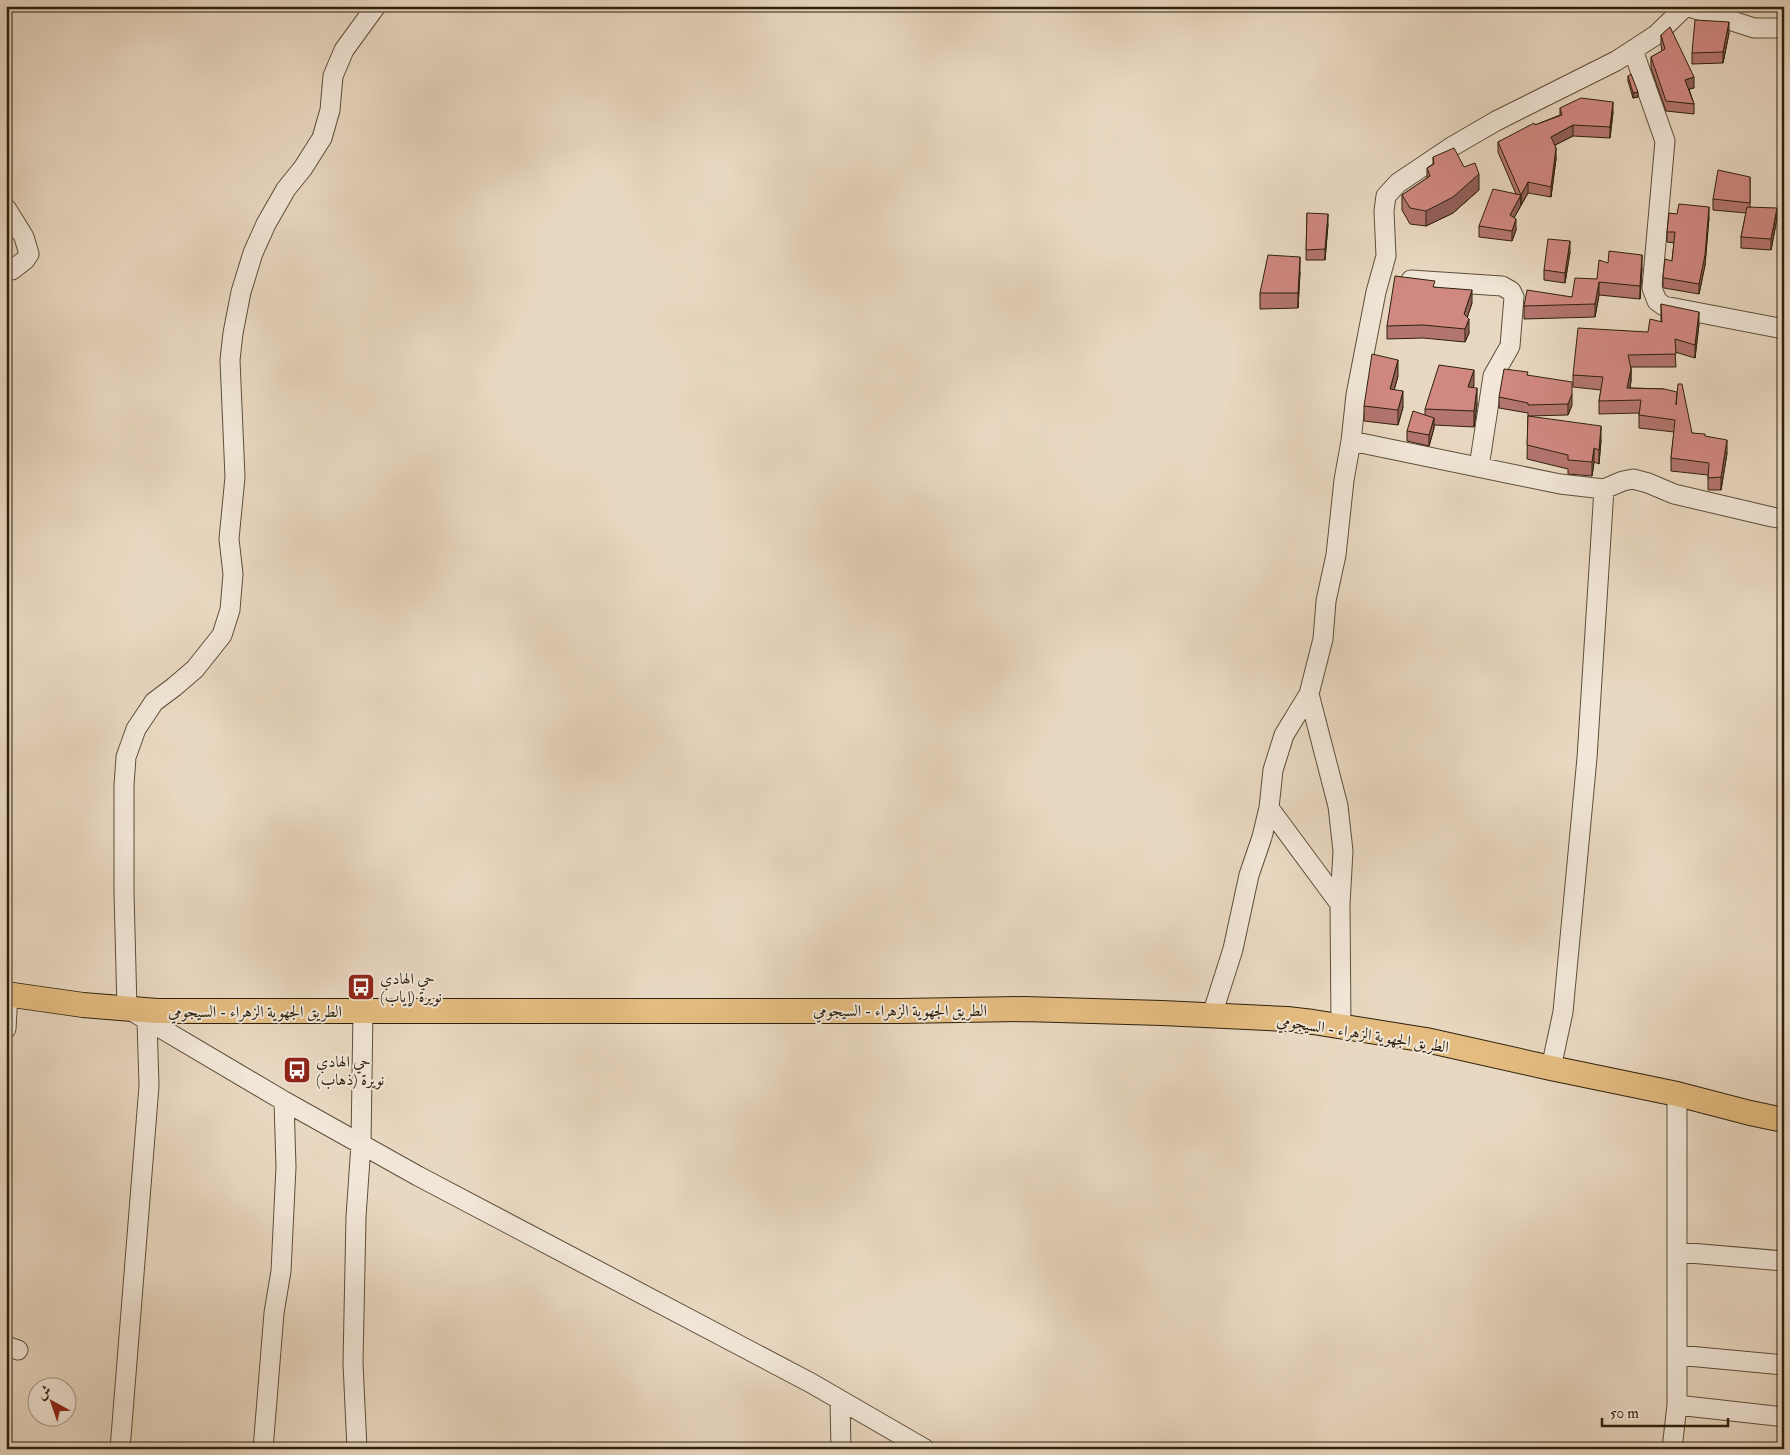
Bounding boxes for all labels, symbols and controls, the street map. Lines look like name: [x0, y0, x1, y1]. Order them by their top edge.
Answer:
place label: حي الهادي نويرة (إياب): [380, 969, 442, 1007]
bus stop icon: حي الهادي نويرة (إياب): [346, 972, 376, 1002]
street label: الطريق الجهوية الزهراء - السيجومي: [813, 1001, 987, 1023]
street label: الطريق الجهوية الزهراء - السيجومي: [168, 1002, 342, 1024]
street label: الطريق الجهوية الزهراء - السيجومي: [1275, 1010, 1450, 1059]
place label: حي الهادي نويرة (ذهاب): [316, 1052, 384, 1090]
bus stop icon: حي الهادي نويرة (ذهاب): [282, 1055, 312, 1085]
north arrow: [28, 1378, 78, 1428]
text: ش: [33, 1381, 55, 1403]
scale bar: [1602, 1395, 1729, 1427]
text: 50 m: [1610, 1404, 1639, 1423]

